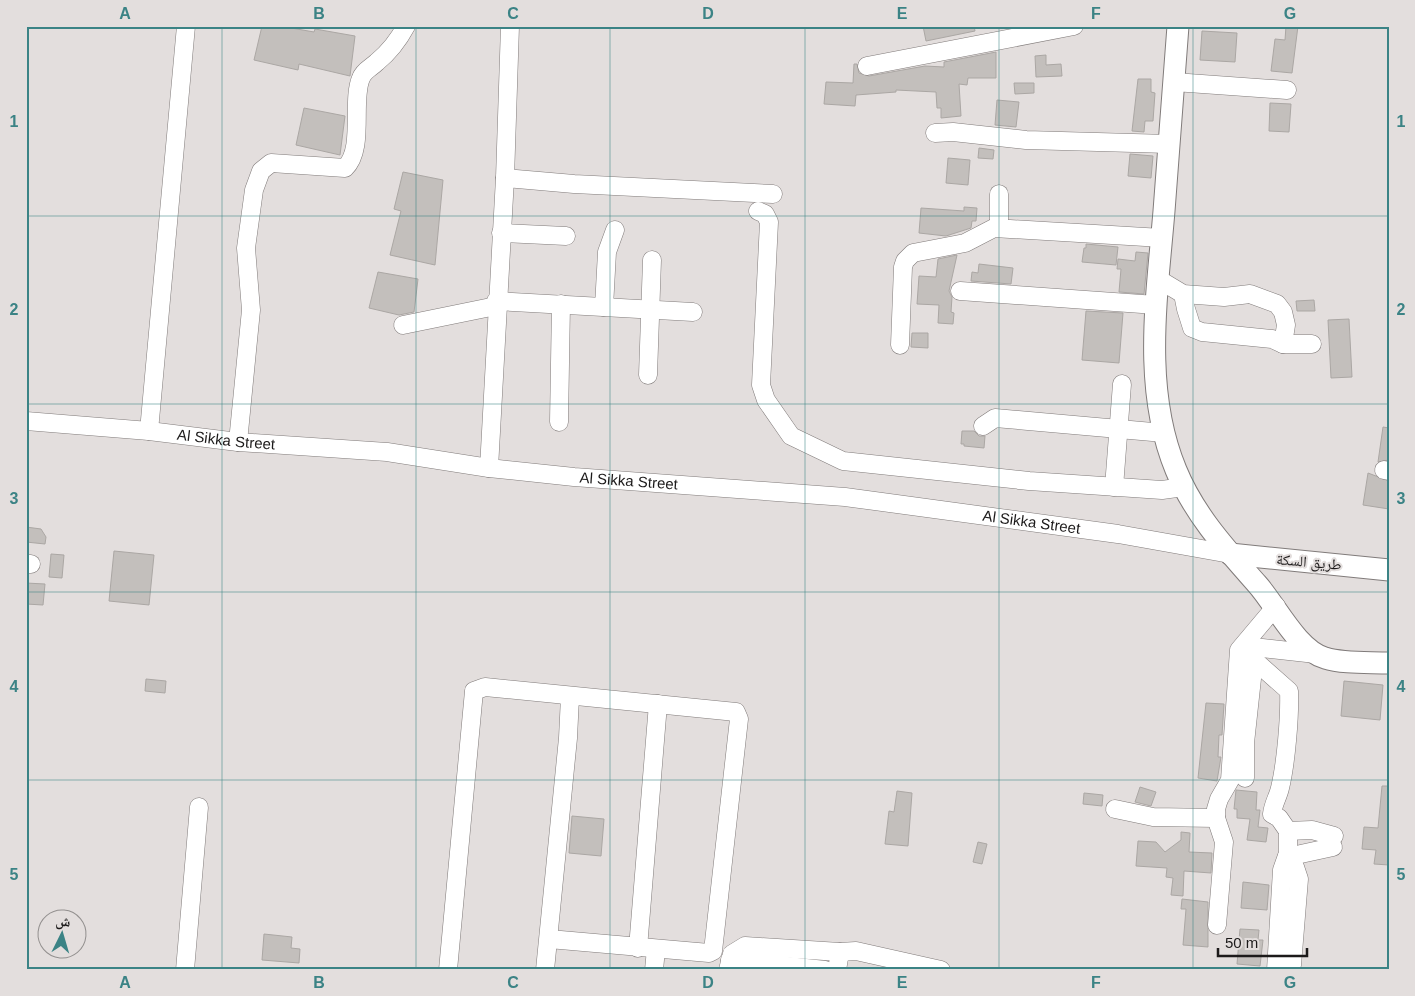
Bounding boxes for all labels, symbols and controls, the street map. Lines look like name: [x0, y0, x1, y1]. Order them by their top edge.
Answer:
text: A: [119, 5, 131, 22]
text: B: [313, 5, 325, 22]
text: C: [507, 5, 519, 22]
text: D: [702, 5, 714, 22]
text: E: [897, 5, 908, 22]
text: F: [1091, 5, 1101, 22]
text: G: [1284, 5, 1296, 22]
text: 1: [10, 113, 19, 130]
text: 1: [1397, 113, 1406, 130]
text: 2: [10, 301, 19, 318]
text: 2: [1397, 301, 1406, 318]
street label: Al Sikka Street: [176, 426, 276, 453]
street label: Al Sikka Street: [579, 468, 679, 493]
text: 3: [10, 490, 19, 507]
text: 3: [1397, 490, 1406, 507]
street label: Al Sikka Street: [982, 507, 1082, 537]
street label: طريق السكة: [1276, 550, 1342, 575]
text: 4: [10, 678, 19, 695]
text: 4: [1397, 678, 1406, 695]
text: 5: [10, 866, 19, 883]
text: 5: [1397, 866, 1406, 883]
north arrow: [38, 908, 88, 958]
text: ش: [55, 912, 71, 931]
scale bar: [1218, 926, 1306, 958]
text: 50 m: [1225, 934, 1258, 951]
text: A: [119, 974, 131, 991]
text: B: [313, 974, 325, 991]
text: C: [507, 974, 519, 991]
text: D: [702, 974, 714, 991]
text: E: [897, 974, 908, 991]
text: F: [1091, 974, 1101, 991]
text: G: [1284, 974, 1296, 991]

